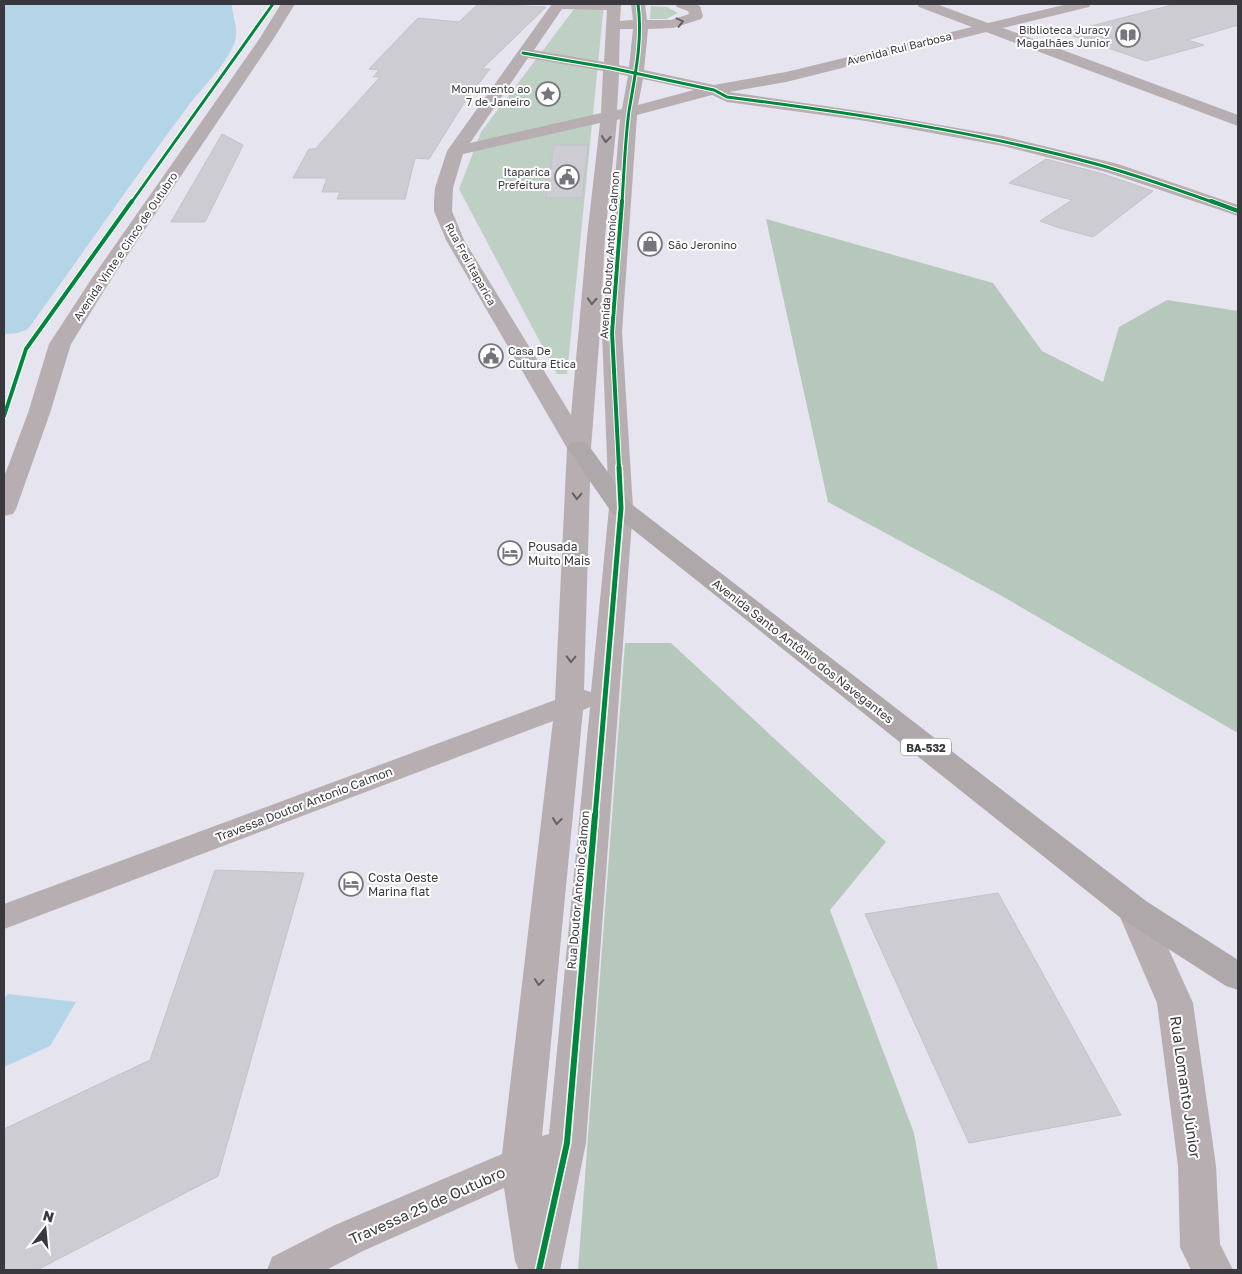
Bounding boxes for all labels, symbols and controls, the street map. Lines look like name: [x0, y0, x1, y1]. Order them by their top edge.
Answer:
one-way arrow: [675, 17, 684, 28]
library icon: Biblioteca Juracy Magalhães Junior: [1115, 22, 1141, 48]
place label: Biblioteca Juracy Magalhães Junior: [1017, 23, 1111, 49]
street label: Avenida Rui Barbosa: [845, 29, 953, 67]
place icon: Monumento ao 7 de Janeiro: [535, 81, 561, 107]
place label: Monumento ao 7 de Janeiro: [451, 82, 530, 108]
one-way arrow: [601, 136, 612, 144]
public building icon: Itaparica Prefeitura: [554, 164, 580, 190]
place label: Itaparica Prefeitura: [498, 165, 550, 191]
street label: Avenida Vinte e Cinco de Outubro: [70, 169, 180, 323]
street label: Avenida Doutor Antonio Calmon: [597, 171, 621, 339]
street label: Rua Frei Itaparica: [443, 221, 499, 307]
shop icon: São Jeronino: [637, 231, 663, 257]
place label: São Jeronino: [668, 238, 737, 251]
one-way arrow: [586, 297, 597, 305]
public building icon: Casa De Cultura Etica: [478, 343, 504, 369]
place label: Casa De Cultura Etica: [508, 344, 576, 370]
one-way arrow: [571, 493, 582, 501]
place label: Pousada Muito Mais: [528, 539, 590, 568]
hotel icon: Pousada Muito Mais: [497, 540, 523, 566]
street label: Avenida Santo Antônio dos Navegantes: [709, 576, 897, 726]
one-way arrow: [566, 656, 576, 663]
road number: BA-532: [901, 739, 951, 756]
street label: Travessa Doutor Antonio Calmon: [214, 763, 394, 845]
street label: Rua Doutor Antonio Calmon: [564, 810, 592, 970]
one-way arrow: [552, 817, 563, 825]
place label: Costa Oeste Marina flat: [368, 870, 438, 899]
hotel icon: Costa Oeste Marina flat: [338, 871, 364, 897]
one-way arrow: [534, 978, 545, 986]
street label: Rua Lomanto Júnior: [1167, 1015, 1205, 1160]
street label: Travessa 25 de Outubro: [346, 1162, 508, 1248]
north arrow: [20, 1204, 70, 1254]
text: N: [41, 1206, 56, 1226]

